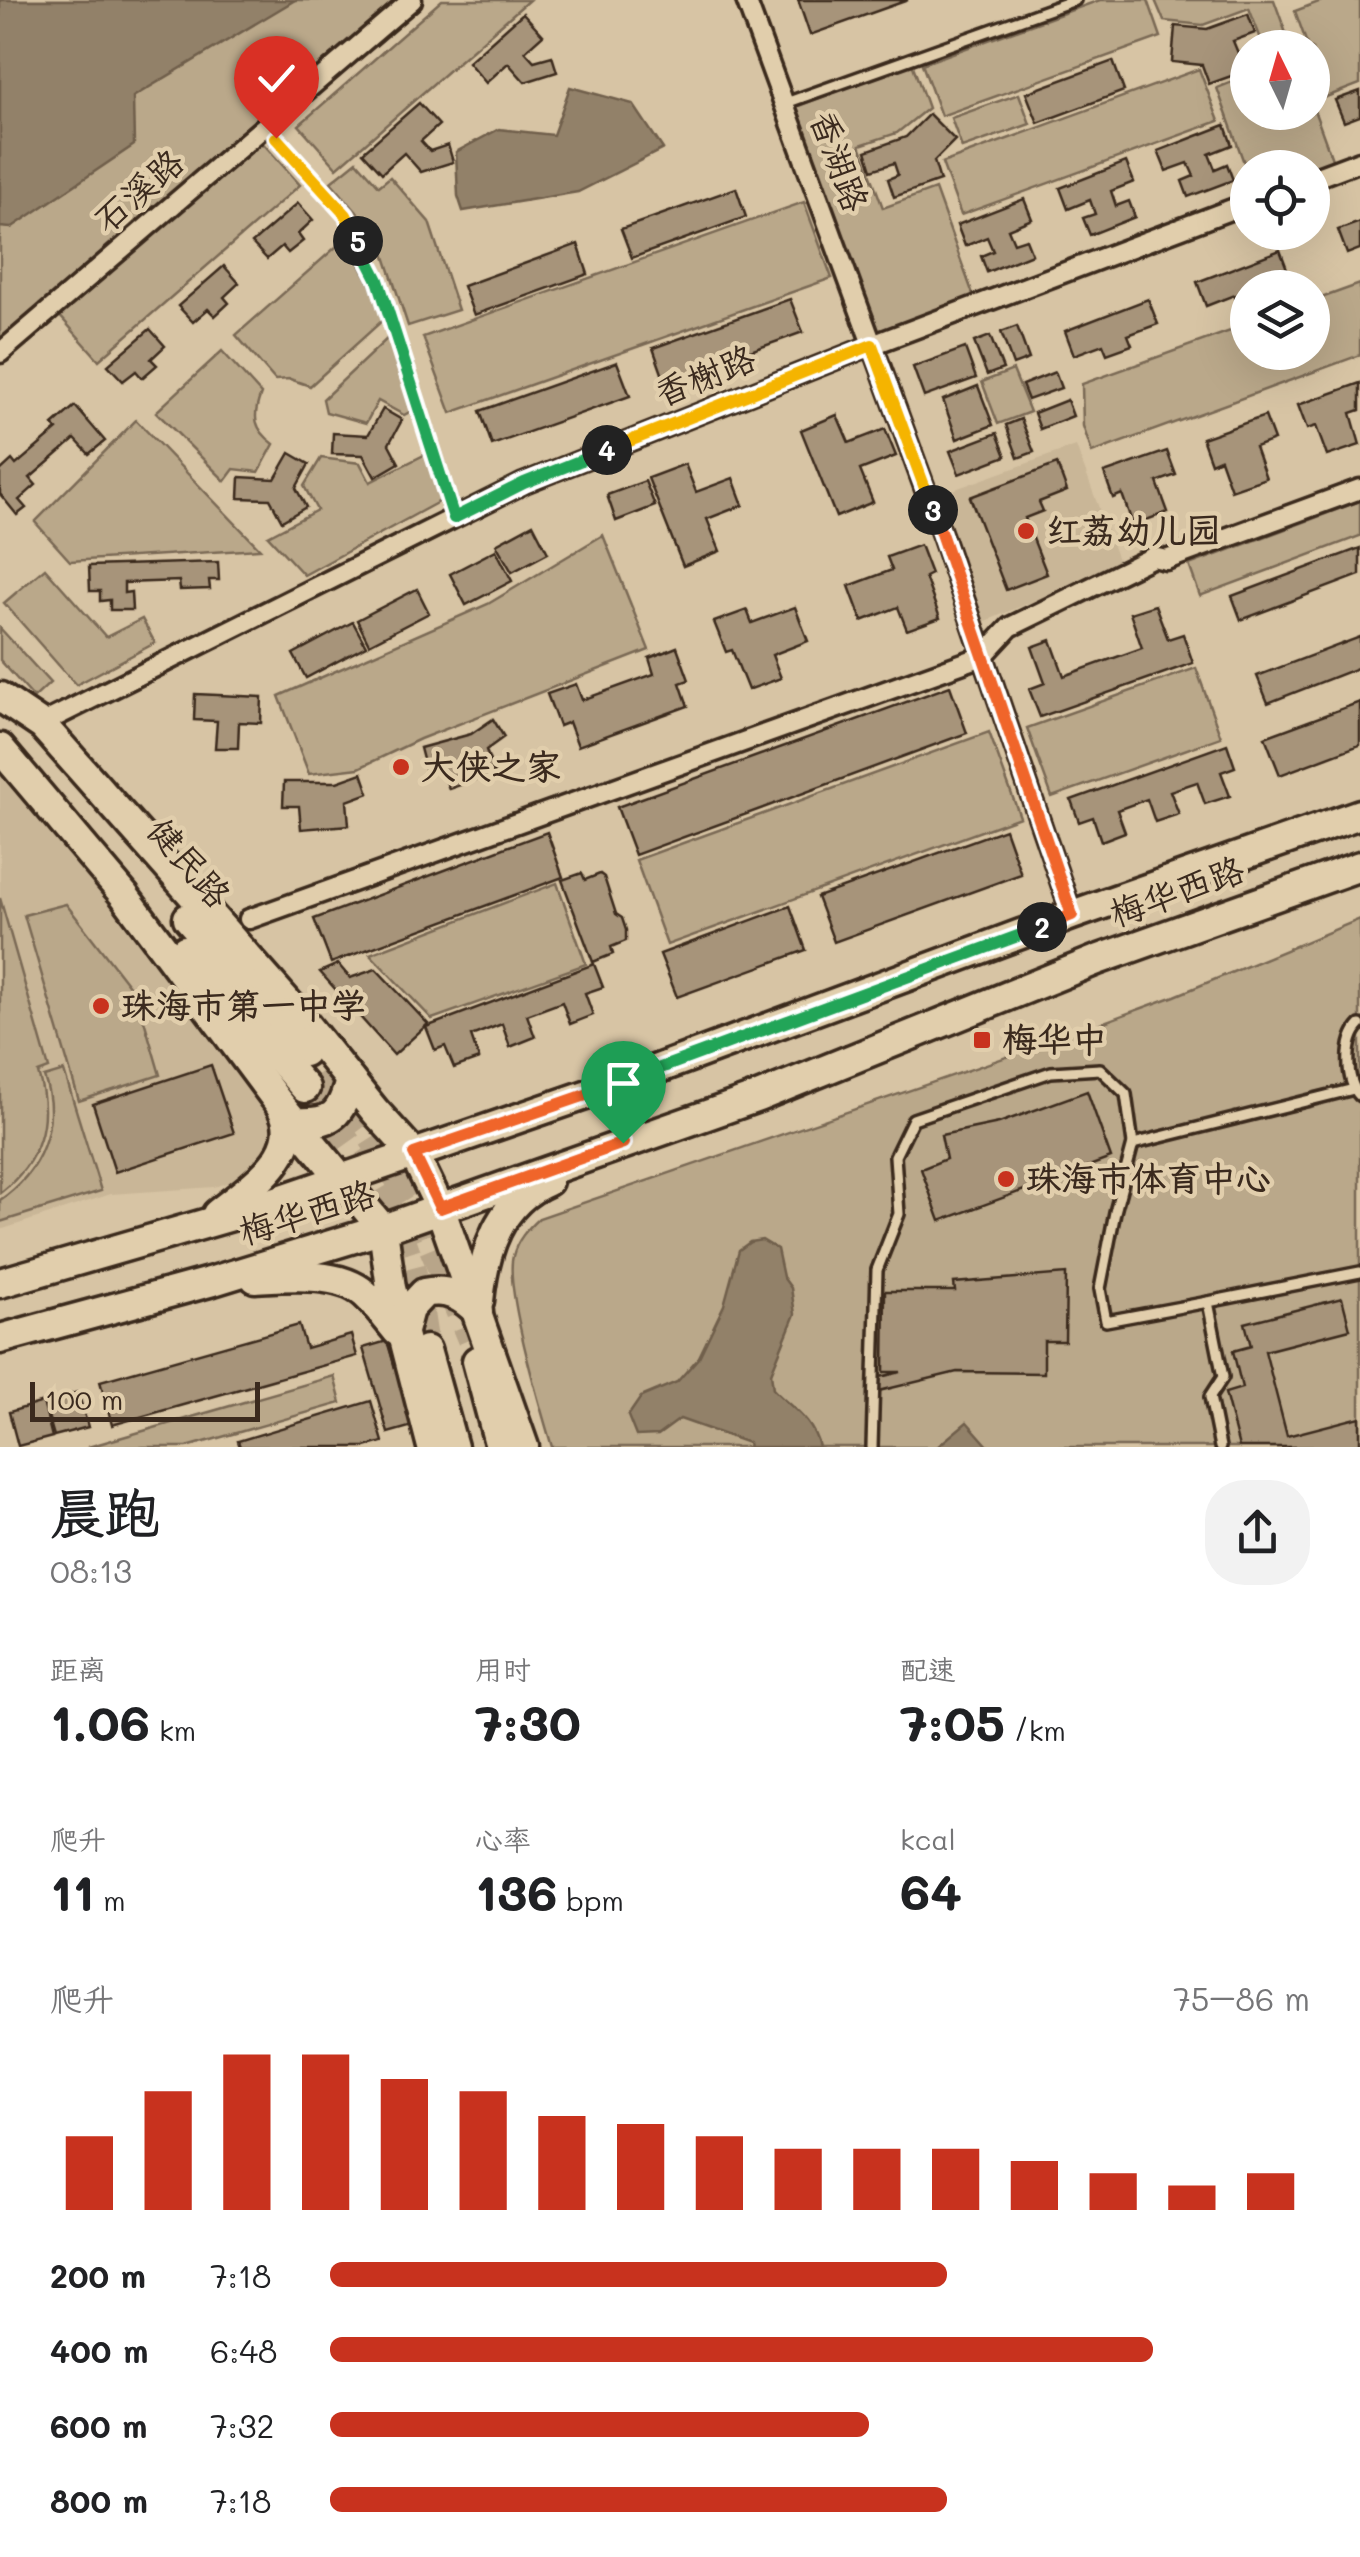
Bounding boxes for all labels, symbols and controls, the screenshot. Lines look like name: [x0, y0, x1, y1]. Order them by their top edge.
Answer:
north arrow: [1230, 30, 1330, 130]
map controls: [1230, 30, 1330, 370]
pin: [234, 36, 319, 139]
icon: check: [249, 51, 304, 106]
street label: 香湖路: [801, 103, 880, 218]
street label: 石溪路: [83, 138, 192, 241]
button: locate: [1230, 150, 1330, 250]
pin: 5: [333, 216, 383, 266]
text: 5: [350, 223, 366, 259]
button: layers: [1230, 270, 1330, 370]
street label: 香榭路: [647, 333, 762, 415]
pin: 4: [582, 425, 632, 475]
text: 4: [598, 432, 616, 468]
pin: 3: [908, 485, 958, 535]
text: 3: [925, 492, 941, 528]
place label: 红荔幼儿园: [1046, 506, 1221, 552]
marker: 红荔幼儿园: [1015, 520, 1037, 542]
place label: 大侠之家: [421, 742, 561, 788]
marker: 大侠之家: [390, 756, 412, 778]
street label: 健民路: [139, 807, 242, 916]
street label: 梅华西路: [1103, 845, 1250, 936]
pin: 2: [1017, 902, 1067, 952]
text: 2: [1034, 909, 1050, 945]
place label: 珠海市第一中学: [121, 981, 366, 1027]
marker: 珠海市第一中学: [90, 995, 112, 1017]
place label: 梅华中: [1002, 1015, 1107, 1061]
marker: 梅华中: [971, 1029, 993, 1051]
pin: [581, 1041, 666, 1144]
icon: arrive: [596, 1056, 651, 1111]
place label: 珠海市体育中心: [1026, 1154, 1271, 1200]
marker: 珠海市体育中心: [995, 1168, 1017, 1190]
street label: 梅华西路: [233, 1169, 380, 1254]
scale bar: [30, 1377, 260, 1422]
text: 100 m: [45, 1381, 123, 1417]
text: 晨跑: [50, 1475, 160, 1547]
button: share: [1205, 1480, 1310, 1585]
text: 08:13: [50, 1549, 132, 1591]
text: 距离: [50, 1651, 106, 1687]
text: 用时: [475, 1651, 531, 1687]
text: 配速: [900, 1651, 956, 1687]
text: 1.06: [50, 1688, 150, 1754]
text: 7:30: [475, 1688, 581, 1754]
text: 7:05: [900, 1688, 1005, 1754]
text: km: [150, 1712, 196, 1748]
text: /km: [1005, 1712, 1066, 1748]
text: 爬升: [50, 1821, 106, 1857]
text: 心率: [475, 1821, 531, 1857]
text: kcal: [900, 1821, 956, 1857]
text: 64: [900, 1857, 962, 1923]
text: 11: [50, 1858, 94, 1924]
text: 136: [475, 1858, 557, 1924]
text: m: [94, 1882, 126, 1918]
text: bpm: [557, 1882, 624, 1918]
text: 爬升: [50, 1977, 114, 2019]
text: 75–86 m: [1173, 1977, 1310, 2019]
text: 200 m: [50, 2254, 146, 2296]
text: 7:18: [210, 2254, 271, 2296]
text: 400 m: [50, 2329, 148, 2371]
text: 6:48: [210, 2329, 277, 2371]
text: 600 m: [50, 2404, 147, 2446]
text: 7:32: [210, 2404, 274, 2446]
text: 800 m: [50, 2479, 148, 2521]
text: 7:18: [210, 2479, 271, 2521]

